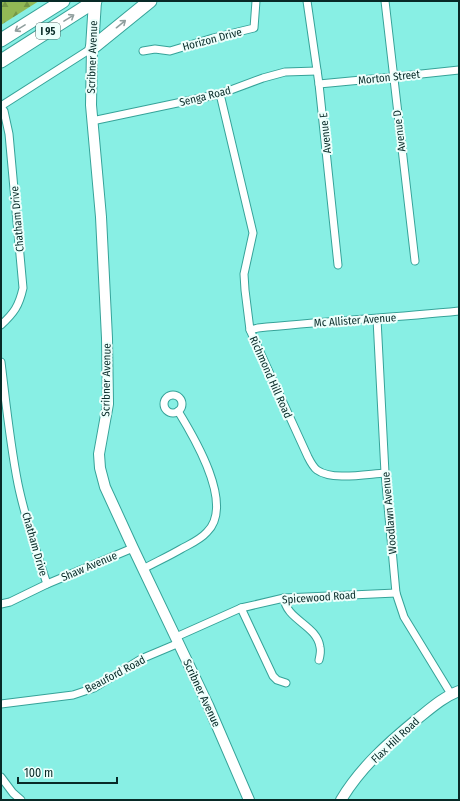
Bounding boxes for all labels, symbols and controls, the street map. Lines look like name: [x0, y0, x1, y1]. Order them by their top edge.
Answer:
one-way arrow: [63, 13, 75, 21]
street label: Scribner Avenue: [85, 20, 100, 94]
one-way arrow: [115, 20, 126, 29]
road number: I 95: [36, 23, 60, 39]
one-way arrow: [15, 24, 26, 32]
street label: Horizon Drive: [181, 25, 243, 54]
street label: Morton Street: [357, 68, 421, 87]
street label: Senga Road: [178, 84, 232, 109]
street label: Avenue D: [390, 109, 409, 153]
street label: Avenue E: [317, 112, 334, 154]
street label: Chatham Drive: [8, 186, 27, 252]
street label: Mc Allister Avenue: [313, 311, 397, 330]
street label: Richmond Hill Road: [247, 334, 294, 420]
street label: Scribner Avenue: [99, 343, 114, 417]
street label: Woodlawn Avenue: [379, 471, 400, 555]
street label: Chatham Drive: [19, 511, 50, 578]
street label: Shaw Avenue: [59, 549, 119, 584]
street label: Spicewood Road: [282, 588, 356, 607]
street label: Beauford Road: [83, 653, 148, 696]
street label: Scribner Avenue: [180, 657, 223, 729]
street label: Flax Hill Road: [369, 715, 422, 766]
scale bar: [18, 759, 117, 785]
text: 100 m: [24, 766, 53, 780]

